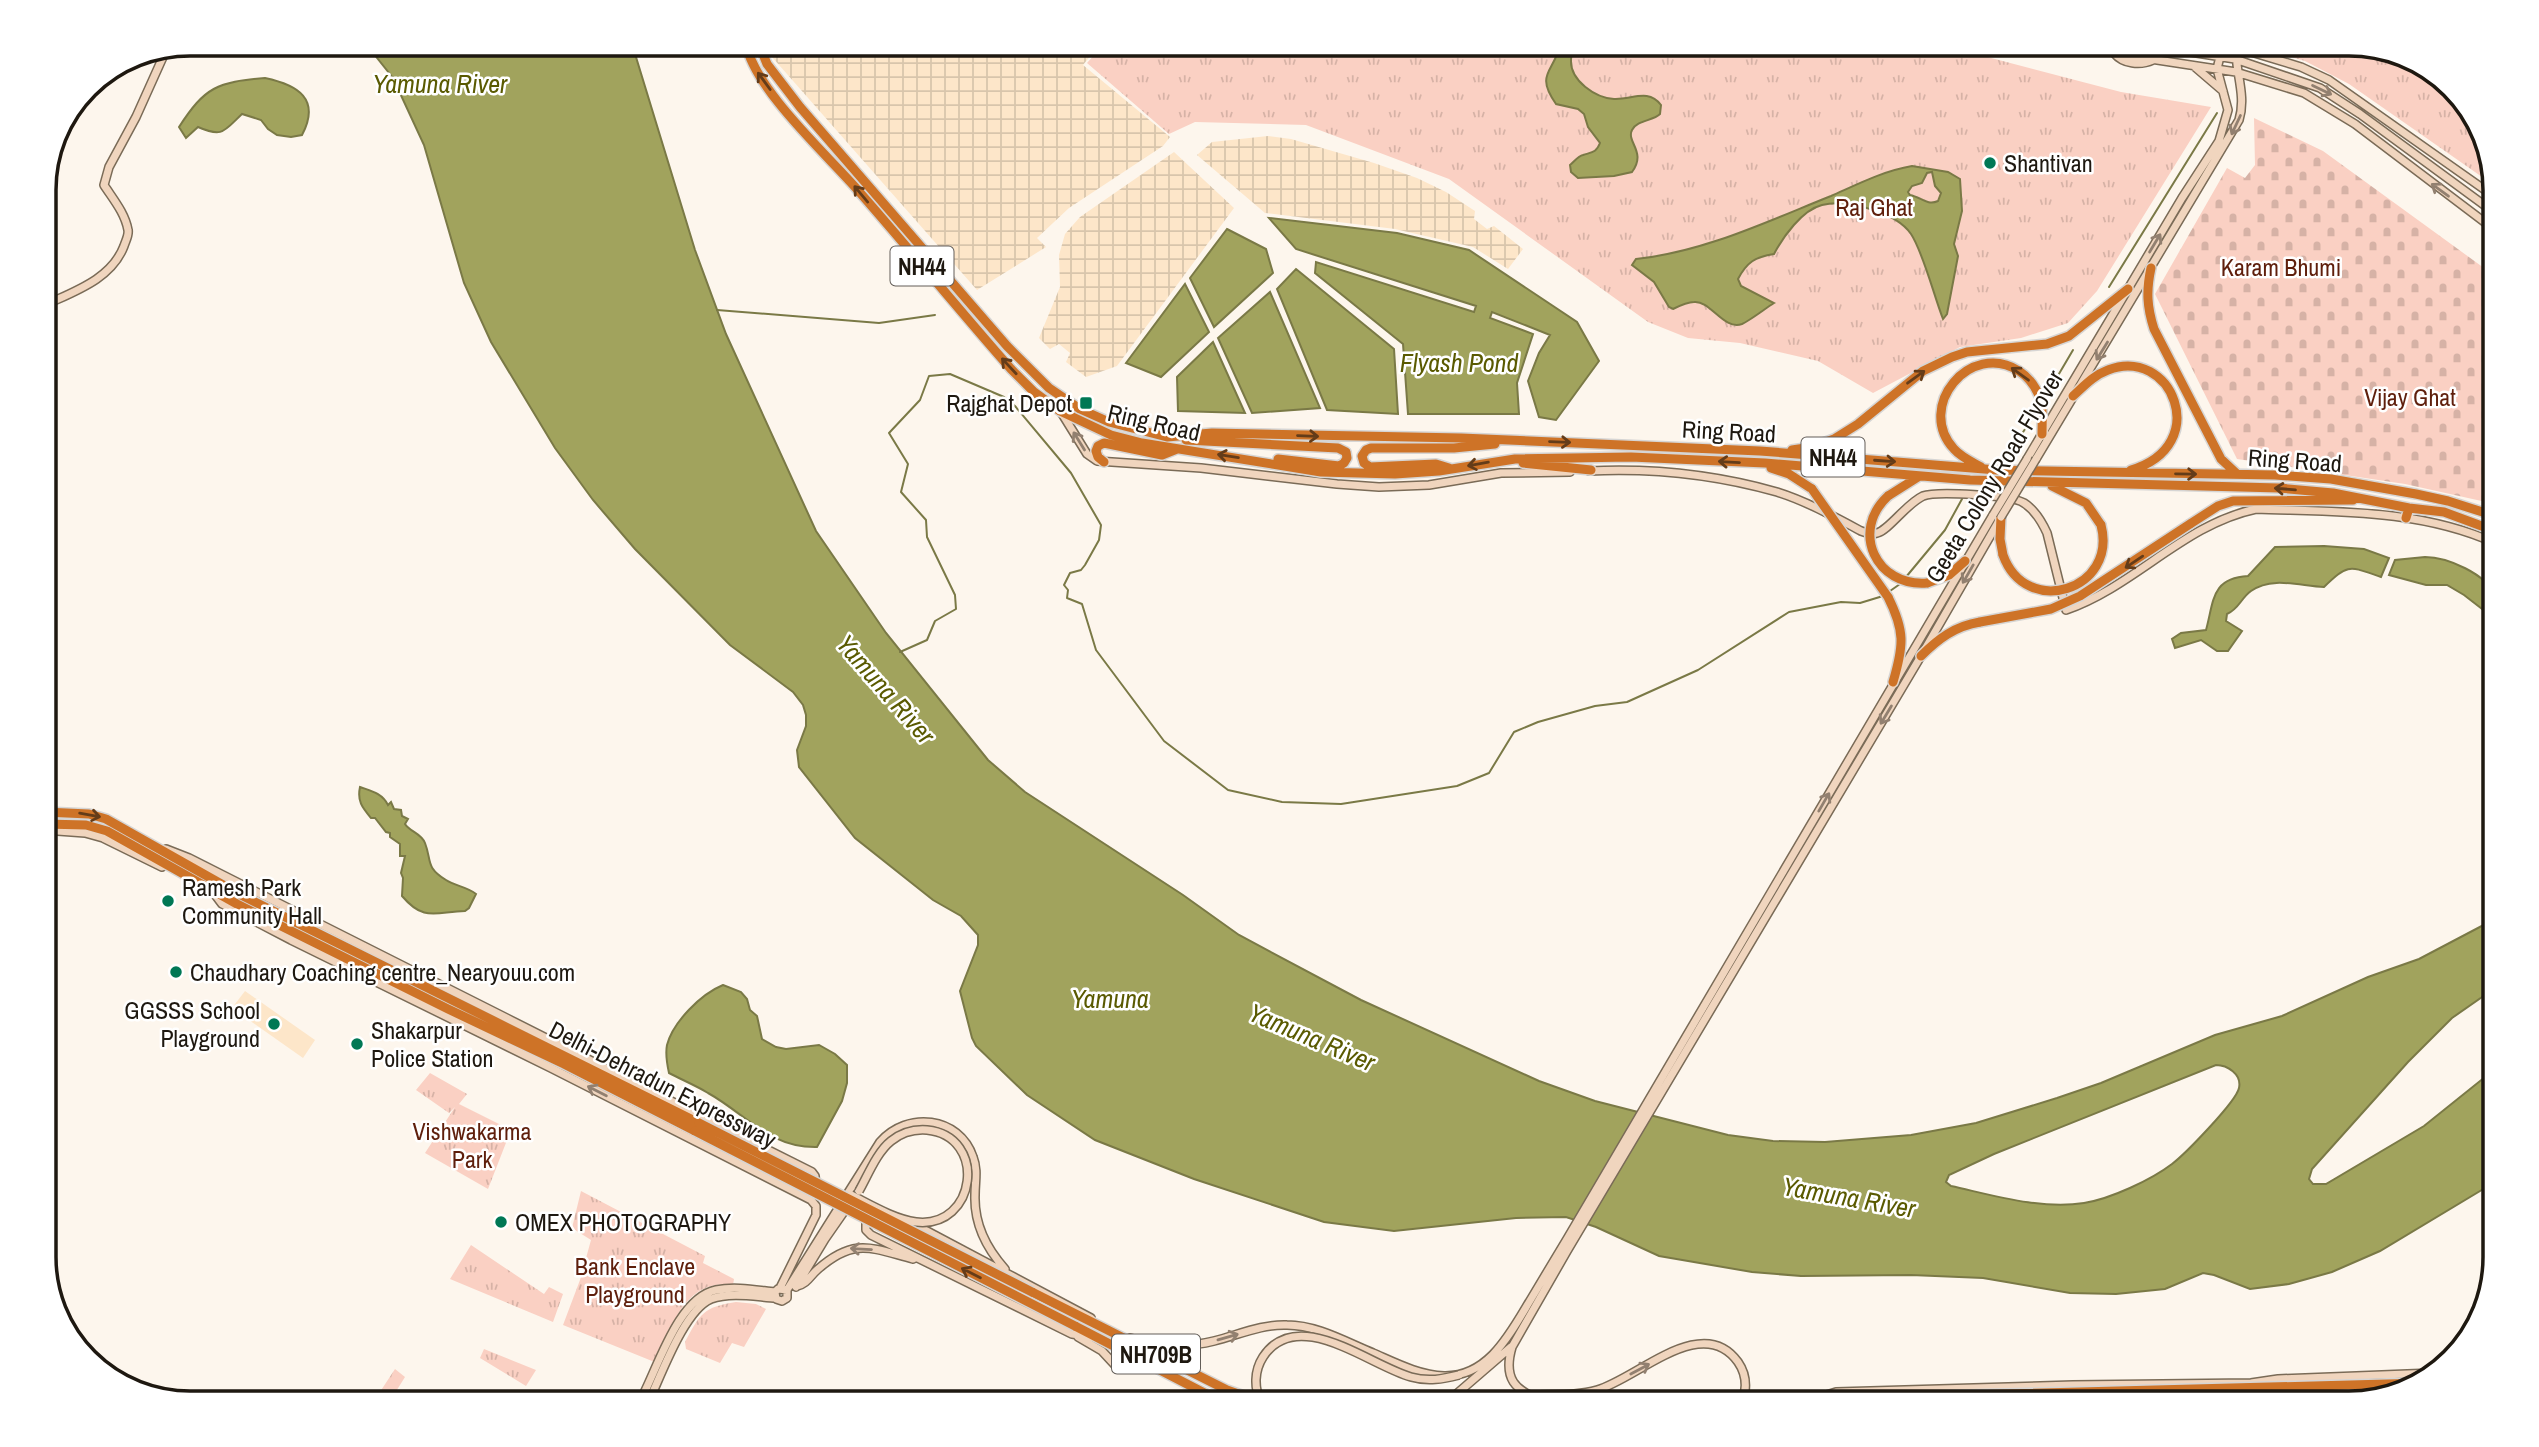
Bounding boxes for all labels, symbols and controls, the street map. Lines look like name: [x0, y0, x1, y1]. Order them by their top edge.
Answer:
water label: Yamuna River: [373, 66, 508, 101]
one-way arrow: [757, 72, 771, 91]
one-way arrow: [2311, 83, 2332, 97]
one-way arrow: [2229, 114, 2242, 135]
place label: Shantivan: [2004, 147, 2093, 179]
marker: Shantivan: [1982, 155, 1998, 171]
one-way arrow: [2431, 182, 2450, 197]
one-way arrow: [853, 185, 869, 203]
park label: Raj Ghat: [1835, 191, 1913, 223]
one-way arrow: [2149, 234, 2163, 254]
road number: NH44: [890, 246, 954, 286]
park label: Karam Bhumi: [2221, 251, 2341, 283]
one-way arrow: [2094, 340, 2108, 360]
water label: Flyash Pond: [1400, 345, 1518, 380]
one-way arrow: [1000, 358, 1017, 375]
street label: Geeta Colony Road Flyover: [1918, 363, 2070, 588]
one-way arrow: [2011, 367, 2030, 381]
one-way arrow: [1906, 370, 1925, 384]
park label: Vijay Ghat: [2364, 381, 2456, 413]
place label: Rajghat Depot: [946, 387, 1073, 419]
marker: Rajghat Depot: [1078, 395, 1094, 411]
street label: Ring Road: [1105, 396, 1203, 448]
street label: Ring Road: [1681, 413, 1777, 449]
one-way arrow: [1296, 429, 1319, 443]
one-way arrow: [1071, 431, 1085, 451]
one-way arrow: [1548, 436, 1571, 449]
road number: NH44: [1801, 438, 1864, 477]
street label: Ring Road: [2247, 441, 2343, 479]
one-way arrow: [1217, 450, 1240, 463]
one-way arrow: [1718, 455, 1741, 468]
one-way arrow: [1873, 455, 1896, 468]
one-way arrow: [1467, 458, 1490, 471]
one-way arrow: [2174, 467, 2197, 480]
one-way arrow: [2274, 482, 2297, 495]
one-way arrow: [2124, 555, 2144, 569]
one-way arrow: [1961, 563, 1975, 583]
water label: Yamuna River: [829, 627, 944, 752]
one-way arrow: [1879, 705, 1893, 725]
one-way arrow: [1818, 792, 1832, 812]
one-way arrow: [78, 809, 101, 822]
place label: Ramesh Park Community Hall: [182, 871, 322, 931]
marker: Ramesh Park Community Hall: [160, 893, 176, 909]
place label: Chaudhary Coaching centre_Nearyouu.com: [190, 956, 575, 988]
marker: Chaudhary Coaching centre_Nearyouu.com: [168, 964, 184, 980]
water label: Yamuna: [1071, 981, 1149, 1016]
place label: GGSSS School Playground: [124, 994, 260, 1054]
water label: Yamuna River: [1243, 995, 1381, 1080]
street label: Delhi-Dehradun Expressway: [544, 1013, 782, 1155]
place label: Shakarpur Police Station: [371, 1014, 494, 1074]
marker: GGSSS School Playground: [266, 1016, 282, 1032]
marker: Shakarpur Police Station: [349, 1036, 365, 1052]
one-way arrow: [587, 1084, 608, 1098]
park label: Vishwakarma Park: [413, 1115, 531, 1175]
water label: Yamuna River: [1780, 1168, 1919, 1226]
place label: OMEX PHOTOGRAPHY: [515, 1206, 731, 1238]
marker: OMEX PHOTOGRAPHY: [493, 1214, 509, 1230]
one-way arrow: [850, 1242, 873, 1255]
park label: Bank Enclave Playground: [575, 1250, 695, 1310]
one-way arrow: [961, 1265, 982, 1279]
one-way arrow: [1217, 1329, 1239, 1342]
road number: NH709B: [1112, 1334, 1200, 1373]
one-way arrow: [1629, 1362, 1650, 1376]

